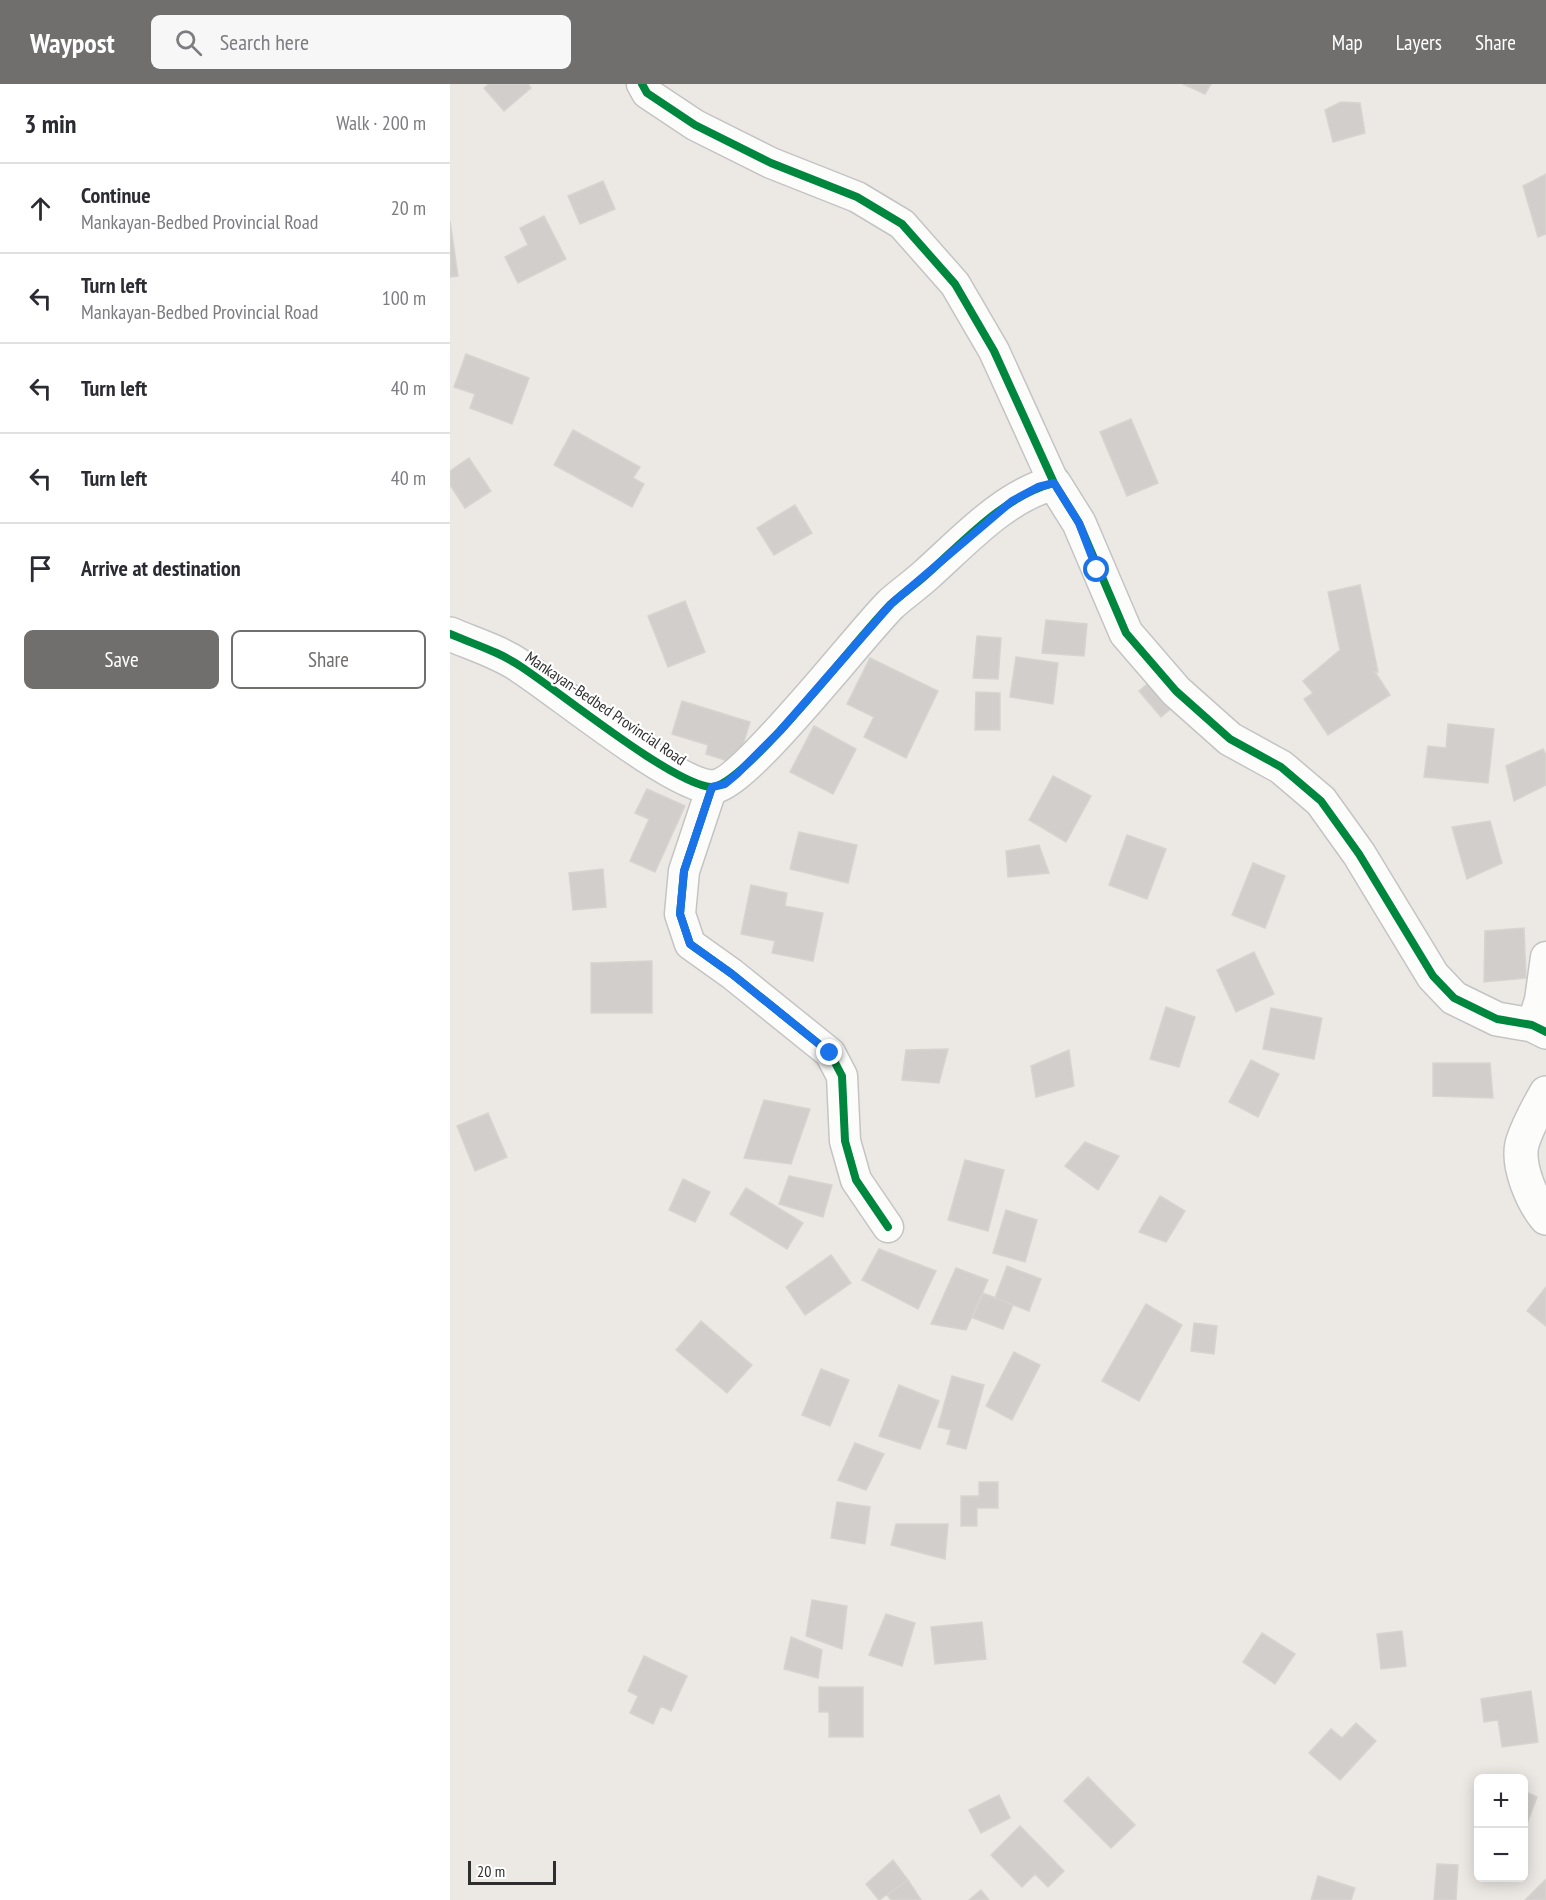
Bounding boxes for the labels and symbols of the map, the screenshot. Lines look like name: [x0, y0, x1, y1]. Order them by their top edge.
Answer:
route start: [1083, 556, 1109, 582]
street label: Mankayan-Bedbed Provincial Road: [522, 647, 690, 769]
route end: [816, 1039, 842, 1065]
scale bar: [468, 1858, 556, 1886]

